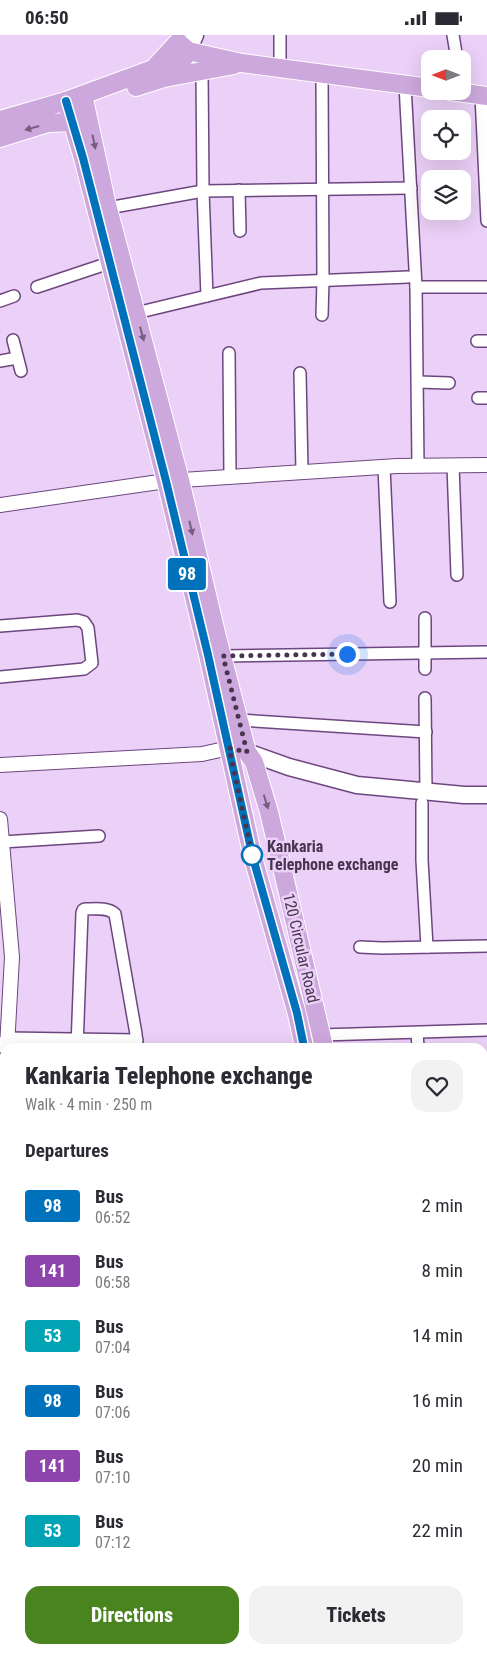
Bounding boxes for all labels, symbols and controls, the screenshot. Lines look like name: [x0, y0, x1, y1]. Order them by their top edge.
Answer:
text: 06:50: [25, 6, 69, 29]
north arrow: [421, 50, 471, 100]
map controls: [421, 50, 471, 220]
button: locate: [421, 110, 471, 160]
one-way arrow: [24, 125, 39, 133]
one-way arrow: [90, 135, 98, 150]
button: layers: [421, 170, 471, 220]
one-way arrow: [138, 327, 146, 342]
one-way arrow: [187, 520, 195, 535]
line badge: 98: [164, 558, 210, 590]
text: 98: [178, 563, 196, 584]
your location: [335, 642, 360, 667]
one-way arrow: [262, 795, 270, 810]
place label: Kankaria Telephone exchange: [267, 837, 399, 874]
marker: Kankaria Telephone exchange: [241, 844, 263, 866]
street label: 120 Circular Road: [279, 891, 323, 1005]
button: heart: [411, 1060, 463, 1112]
text: Kankaria Telephone exchange: [25, 1062, 313, 1090]
text: Walk · 4 min · 250 m: [25, 1095, 152, 1114]
text: Departures: [25, 1139, 109, 1162]
text: Bus: [95, 1185, 124, 1208]
text: 2 min: [421, 1194, 463, 1217]
text: 98: [43, 1195, 62, 1216]
text: 06:52: [95, 1208, 130, 1227]
text: Bus: [95, 1250, 124, 1273]
text: 8 min: [421, 1259, 463, 1282]
text: 141: [39, 1260, 66, 1281]
text: 06:58: [95, 1273, 130, 1292]
text: Bus: [95, 1315, 124, 1338]
text: 14 min: [412, 1324, 463, 1347]
text: 53: [43, 1325, 62, 1346]
text: 07:04: [95, 1338, 130, 1357]
text: Bus: [95, 1380, 124, 1403]
text: 16 min: [412, 1389, 463, 1412]
text: 98: [43, 1390, 62, 1411]
text: 07:06: [95, 1403, 130, 1422]
text: Bus: [95, 1445, 124, 1468]
text: 20 min: [412, 1454, 463, 1477]
text: 141: [39, 1455, 66, 1476]
text: 07:10: [95, 1468, 130, 1487]
text: Bus: [95, 1510, 124, 1533]
text: 22 min: [412, 1519, 463, 1542]
text: 53: [43, 1520, 62, 1541]
text: 07:12: [95, 1533, 130, 1552]
button: Directions: [25, 1586, 239, 1644]
button: Tickets: [249, 1586, 463, 1644]

